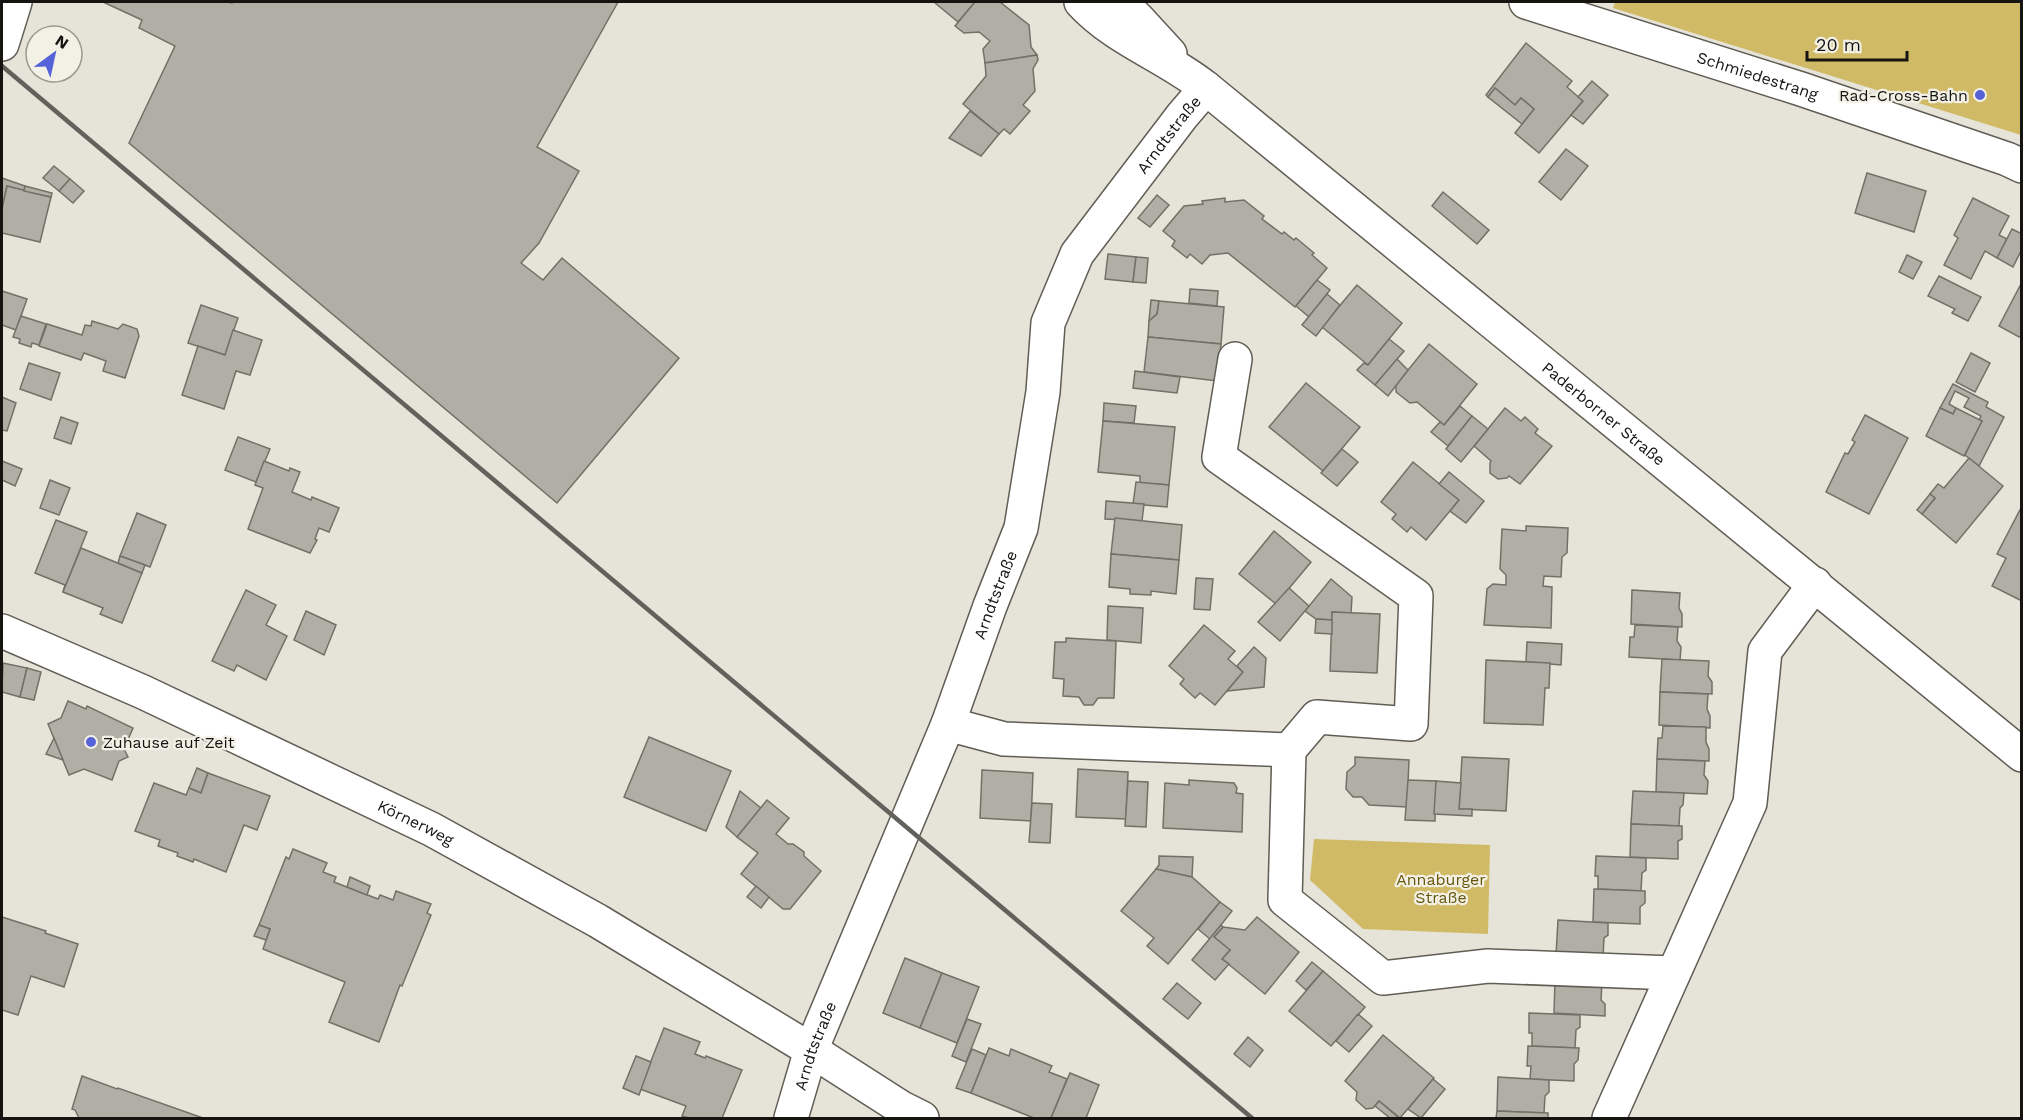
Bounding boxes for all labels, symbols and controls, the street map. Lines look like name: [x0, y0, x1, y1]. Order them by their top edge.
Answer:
north arrow: [24, 24, 84, 84]
scale bar: [1807, 24, 1908, 62]
text: N: [52, 31, 72, 53]
text: 20 m: [1816, 34, 1861, 55]
street label: Schmiedestrang: [1695, 48, 1821, 104]
place label: Rad-Cross-Bahn: [1839, 86, 1968, 105]
marker: Rad-Cross-Bahn: [1973, 88, 1987, 102]
street label: Arndtstraße: [1133, 92, 1205, 177]
street label: Paderborner Straße: [1538, 358, 1669, 469]
street label: Arndtstraße: [970, 548, 1021, 642]
place label: Zuhause auf Zeit: [103, 733, 235, 752]
marker: Zuhause auf Zeit: [84, 735, 98, 749]
street label: Körnerweg: [374, 796, 457, 850]
park label: Annaburger Straße: [1396, 870, 1486, 907]
street label: Arndtstraße: [791, 999, 840, 1093]

